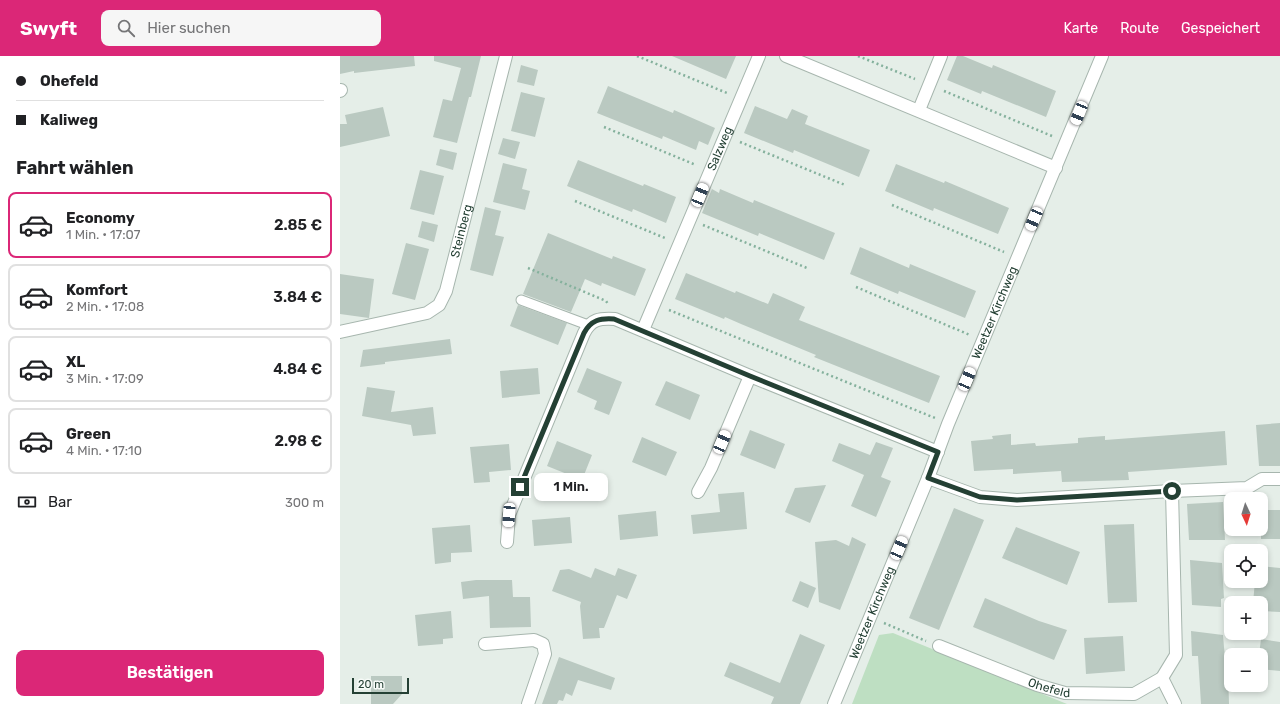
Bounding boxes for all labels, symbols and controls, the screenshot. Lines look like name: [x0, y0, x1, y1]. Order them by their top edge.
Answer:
search box: [101, 10, 381, 46]
text: Swyft: [20, 17, 77, 40]
icon: search: [115, 17, 137, 39]
text: Hier suchen: [147, 19, 231, 37]
text: Karte: [1063, 20, 1098, 37]
text: Route: [1120, 20, 1159, 37]
text: Gespeichert: [1181, 20, 1260, 37]
text: Ohefeld: [40, 72, 99, 90]
car: [1069, 100, 1089, 126]
text: Kaliweg: [40, 111, 98, 129]
street label: Salzweg: [704, 124, 735, 173]
text: Fahrt wählen: [16, 157, 134, 179]
car: [690, 182, 710, 208]
street label: Steinberg: [448, 203, 475, 259]
car: [1024, 206, 1044, 232]
icon: car: [18, 207, 54, 243]
text: Economy: [66, 209, 135, 227]
text: 2.85 €: [274, 216, 322, 234]
text: 1 Min. · 17:07: [66, 227, 141, 242]
street label: Weetzer Kirchweg: [969, 264, 1020, 361]
icon: car: [18, 279, 54, 315]
text: Komfort: [66, 281, 128, 299]
text: 3.84 €: [273, 288, 322, 306]
text: 2 Min. · 17:08: [66, 299, 144, 314]
icon: car: [18, 351, 54, 387]
text: XL: [66, 353, 85, 371]
text: 4.84 €: [273, 360, 322, 378]
car: [957, 366, 977, 392]
text: 3 Min. · 17:09: [66, 371, 144, 386]
icon: car: [18, 423, 54, 459]
text: Green: [66, 425, 111, 443]
car: [712, 429, 732, 455]
text: 2.98 €: [275, 432, 322, 450]
text: 4 Min. · 17:10: [66, 443, 142, 458]
callout: 1 Min.: [534, 473, 608, 501]
route end: [511, 478, 529, 496]
text: 1 Min.: [553, 479, 589, 494]
route start: [1163, 482, 1181, 500]
icon: cash: [16, 491, 38, 513]
north arrow: [1224, 492, 1268, 536]
map controls: [1224, 492, 1268, 692]
text: Bar: [48, 493, 72, 511]
text: 300 m: [285, 495, 324, 510]
car: [502, 503, 516, 527]
car: [889, 535, 909, 561]
button: locate: [1224, 544, 1268, 588]
street label: Weetzer Kirchweg: [846, 564, 898, 661]
button: +: [1224, 596, 1268, 640]
button: −: [1224, 648, 1268, 692]
button: Bestätigen: [16, 650, 324, 696]
street label: Ohefeld: [1026, 675, 1070, 700]
scale bar: [352, 676, 409, 695]
text: 20 m: [358, 678, 384, 691]

